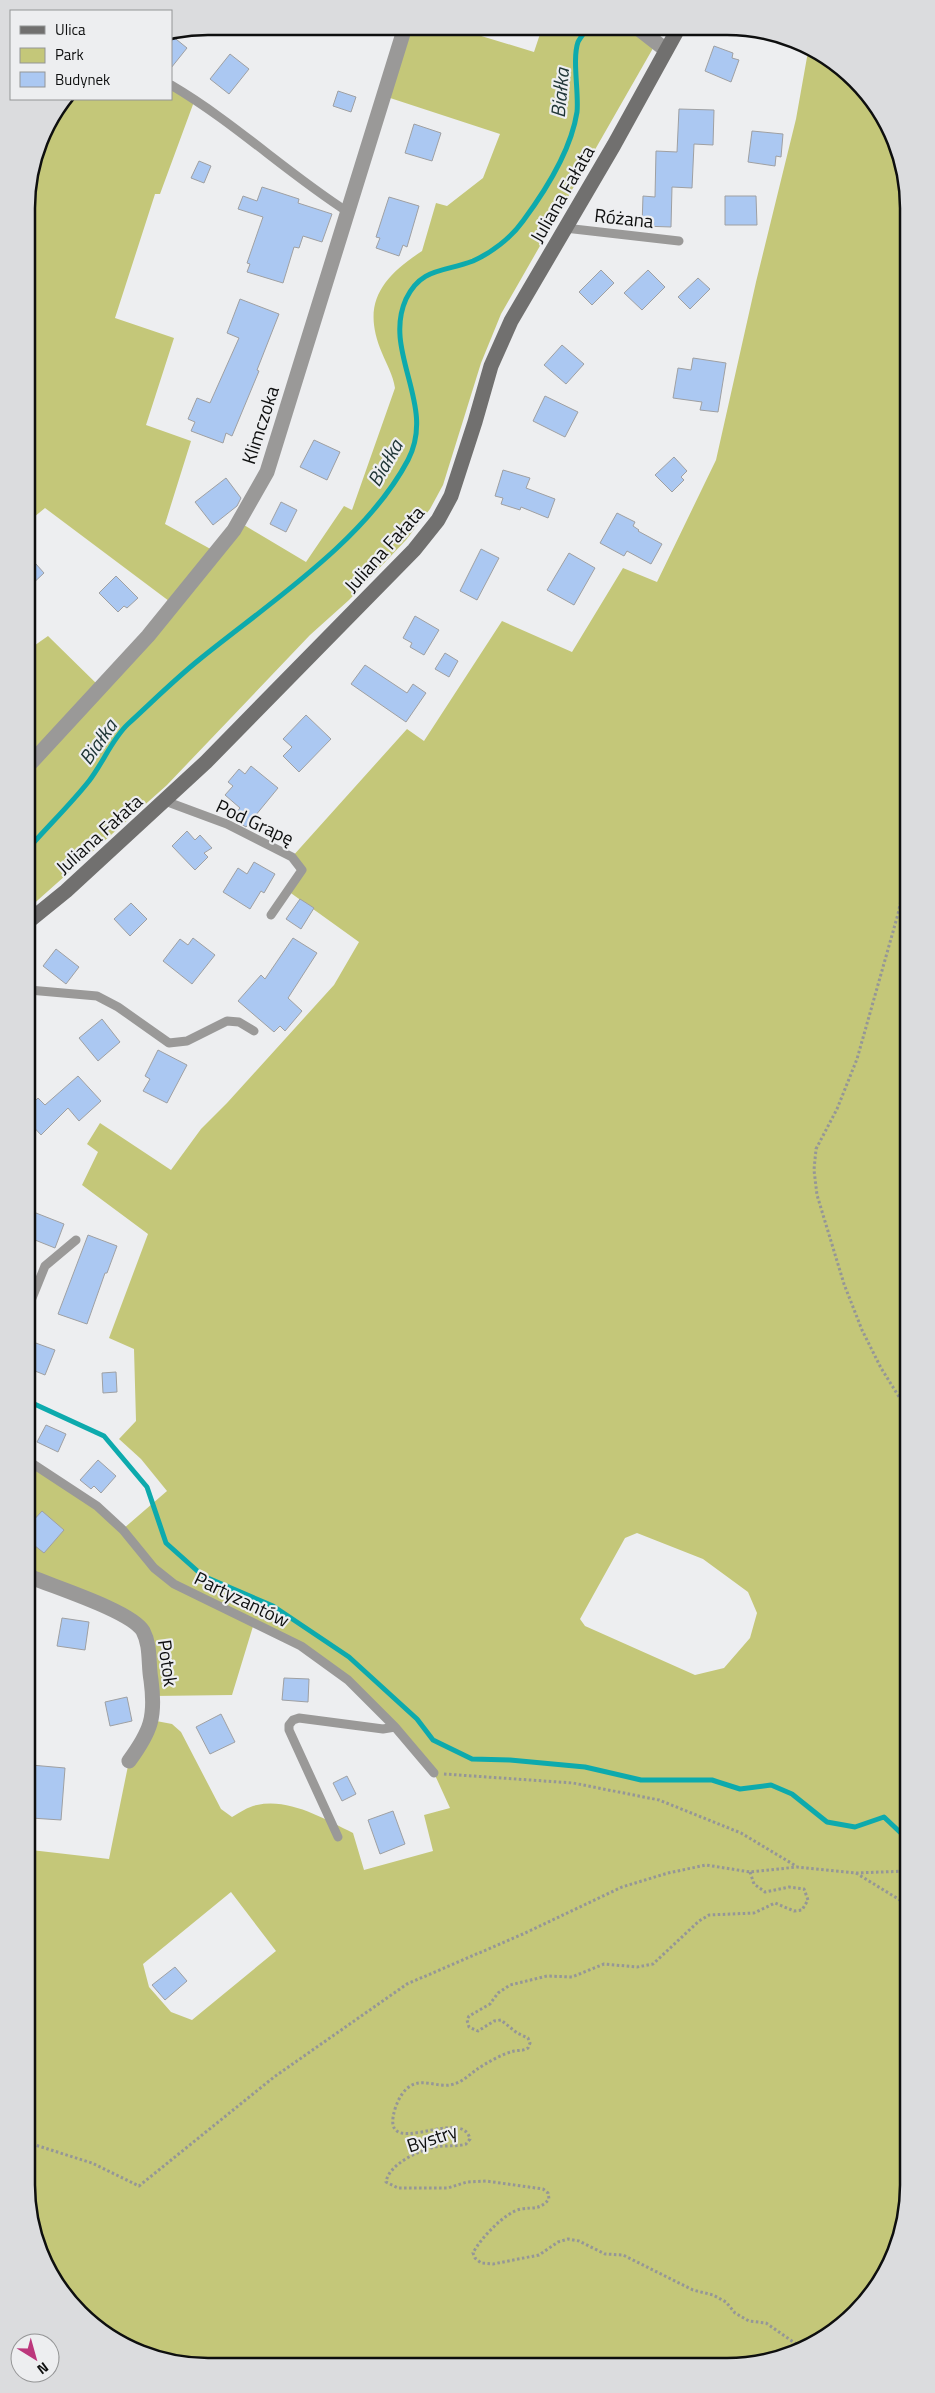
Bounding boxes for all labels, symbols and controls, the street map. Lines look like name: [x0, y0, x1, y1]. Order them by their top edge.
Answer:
legend: [10, 10, 172, 100]
text: Ulica: [55, 18, 86, 41]
text: Park: [55, 43, 84, 66]
water label: Białka: [542, 66, 577, 119]
text: Budynek: [55, 68, 110, 91]
street label: Juliana Fałata: [522, 139, 601, 248]
street label: Różana: [593, 200, 656, 235]
street label: Klimczoka: [233, 382, 286, 468]
water label: Białka: [359, 433, 411, 492]
street label: Juliana Fałata: [337, 498, 431, 599]
water label: Białka: [71, 712, 125, 771]
street label: Juliana Fałata: [49, 786, 149, 881]
street label: Pod Grapę: [212, 791, 299, 852]
street label: Partyzantów: [190, 1563, 295, 1634]
street label: Potok: [151, 1638, 186, 1688]
street label: Bystry: [403, 2116, 461, 2159]
north arrow: [10, 2333, 60, 2383]
text: N: [33, 2357, 53, 2380]

